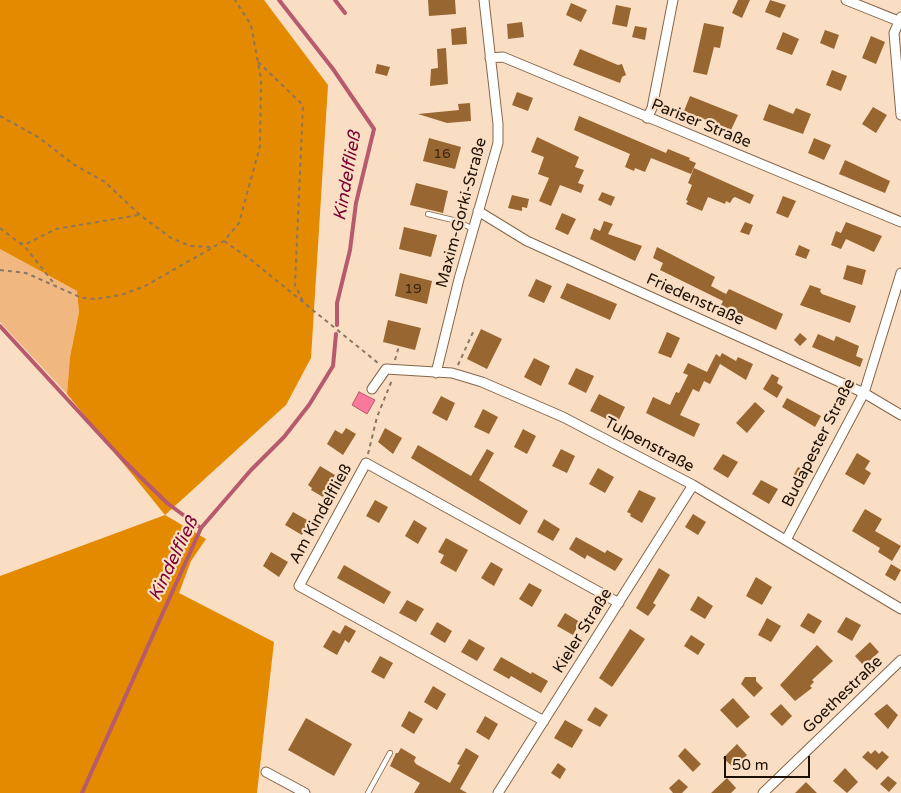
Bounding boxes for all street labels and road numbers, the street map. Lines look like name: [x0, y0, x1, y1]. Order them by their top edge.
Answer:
street label: Pariser Straße: [648, 95, 754, 153]
street label: Maxim-Gorki-Straße: [433, 136, 491, 290]
street label: Friedenstraße: [643, 270, 747, 330]
street label: Budapester Straße: [778, 376, 860, 510]
street label: Tulpenstraße: [601, 413, 697, 477]
street label: Am Kindelfließ: [286, 461, 356, 567]
street label: Kieler Straße: [549, 585, 617, 677]
street label: Goethestraße: [799, 652, 887, 738]

